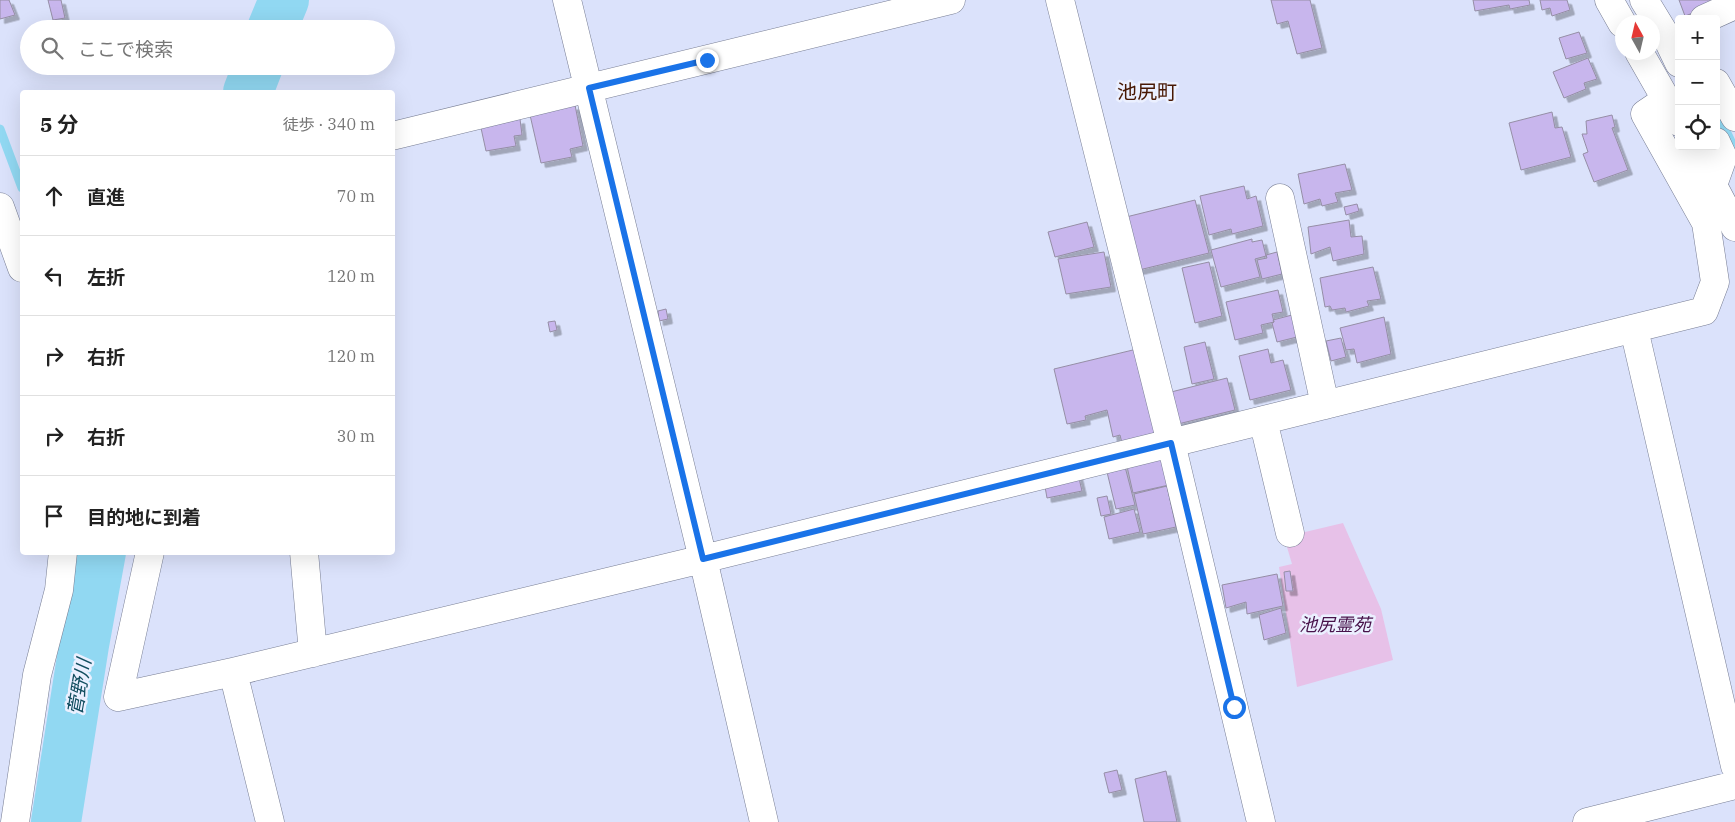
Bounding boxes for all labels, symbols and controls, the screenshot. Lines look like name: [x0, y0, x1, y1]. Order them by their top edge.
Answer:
north arrow: [1615, 15, 1660, 60]
map controls: [1675, 15, 1720, 150]
button: +: [1675, 15, 1720, 60]
search box: [20, 20, 395, 75]
icon: search: [38, 34, 66, 62]
text: ここで検索: [78, 37, 173, 61]
route end: [696, 49, 719, 72]
button: −: [1675, 60, 1720, 105]
district label: 池尻町: [1117, 78, 1177, 105]
button: locate: [1675, 105, 1720, 150]
text: 5 分: [40, 110, 78, 138]
text: 徒歩 · 340 m: [283, 114, 375, 134]
icon: ahead: [40, 182, 68, 210]
text: 直進: [87, 185, 125, 209]
text: 70 m: [337, 186, 375, 206]
icon: left: [40, 262, 68, 290]
text: 左折: [87, 265, 125, 289]
text: 120 m: [327, 266, 375, 286]
icon: right: [40, 342, 68, 370]
text: 右折: [87, 345, 125, 369]
text: 120 m: [327, 346, 375, 366]
icon: right: [40, 422, 68, 450]
text: 右折: [87, 425, 125, 449]
text: 30 m: [337, 426, 375, 446]
icon: arrive: [40, 502, 68, 530]
text: 目的地に到着: [87, 505, 201, 529]
park label: 池尻霊苑: [1299, 613, 1374, 636]
water label: 菅野川: [62, 655, 96, 717]
route start: [1223, 696, 1246, 719]

